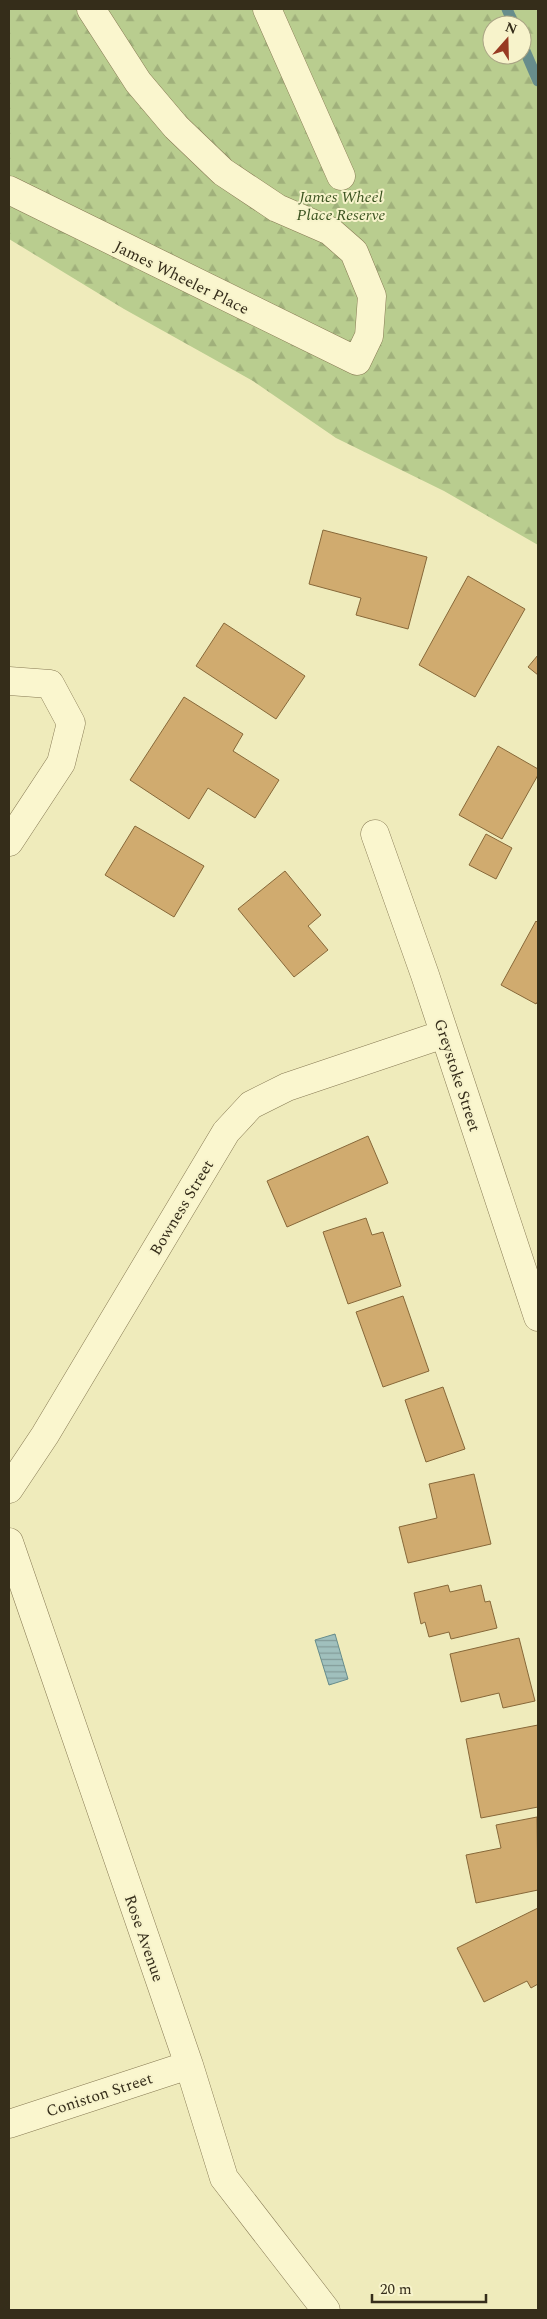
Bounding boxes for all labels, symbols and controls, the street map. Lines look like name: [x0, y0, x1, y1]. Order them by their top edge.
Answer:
north arrow: [482, 15, 532, 65]
text: N: [502, 16, 520, 40]
park label: James Wheel Place Reserve: [297, 185, 385, 227]
street label: James Wheeler Place: [110, 235, 253, 321]
street label: Greystoke Street: [427, 1016, 487, 1135]
street label: Bowness Street: [144, 1155, 220, 1260]
street label: Rose Avenue: [118, 1892, 170, 1985]
street label: Coniston Street: [43, 2066, 156, 2123]
scale bar: [372, 2272, 486, 2304]
text: 20 m: [380, 2278, 412, 2301]

